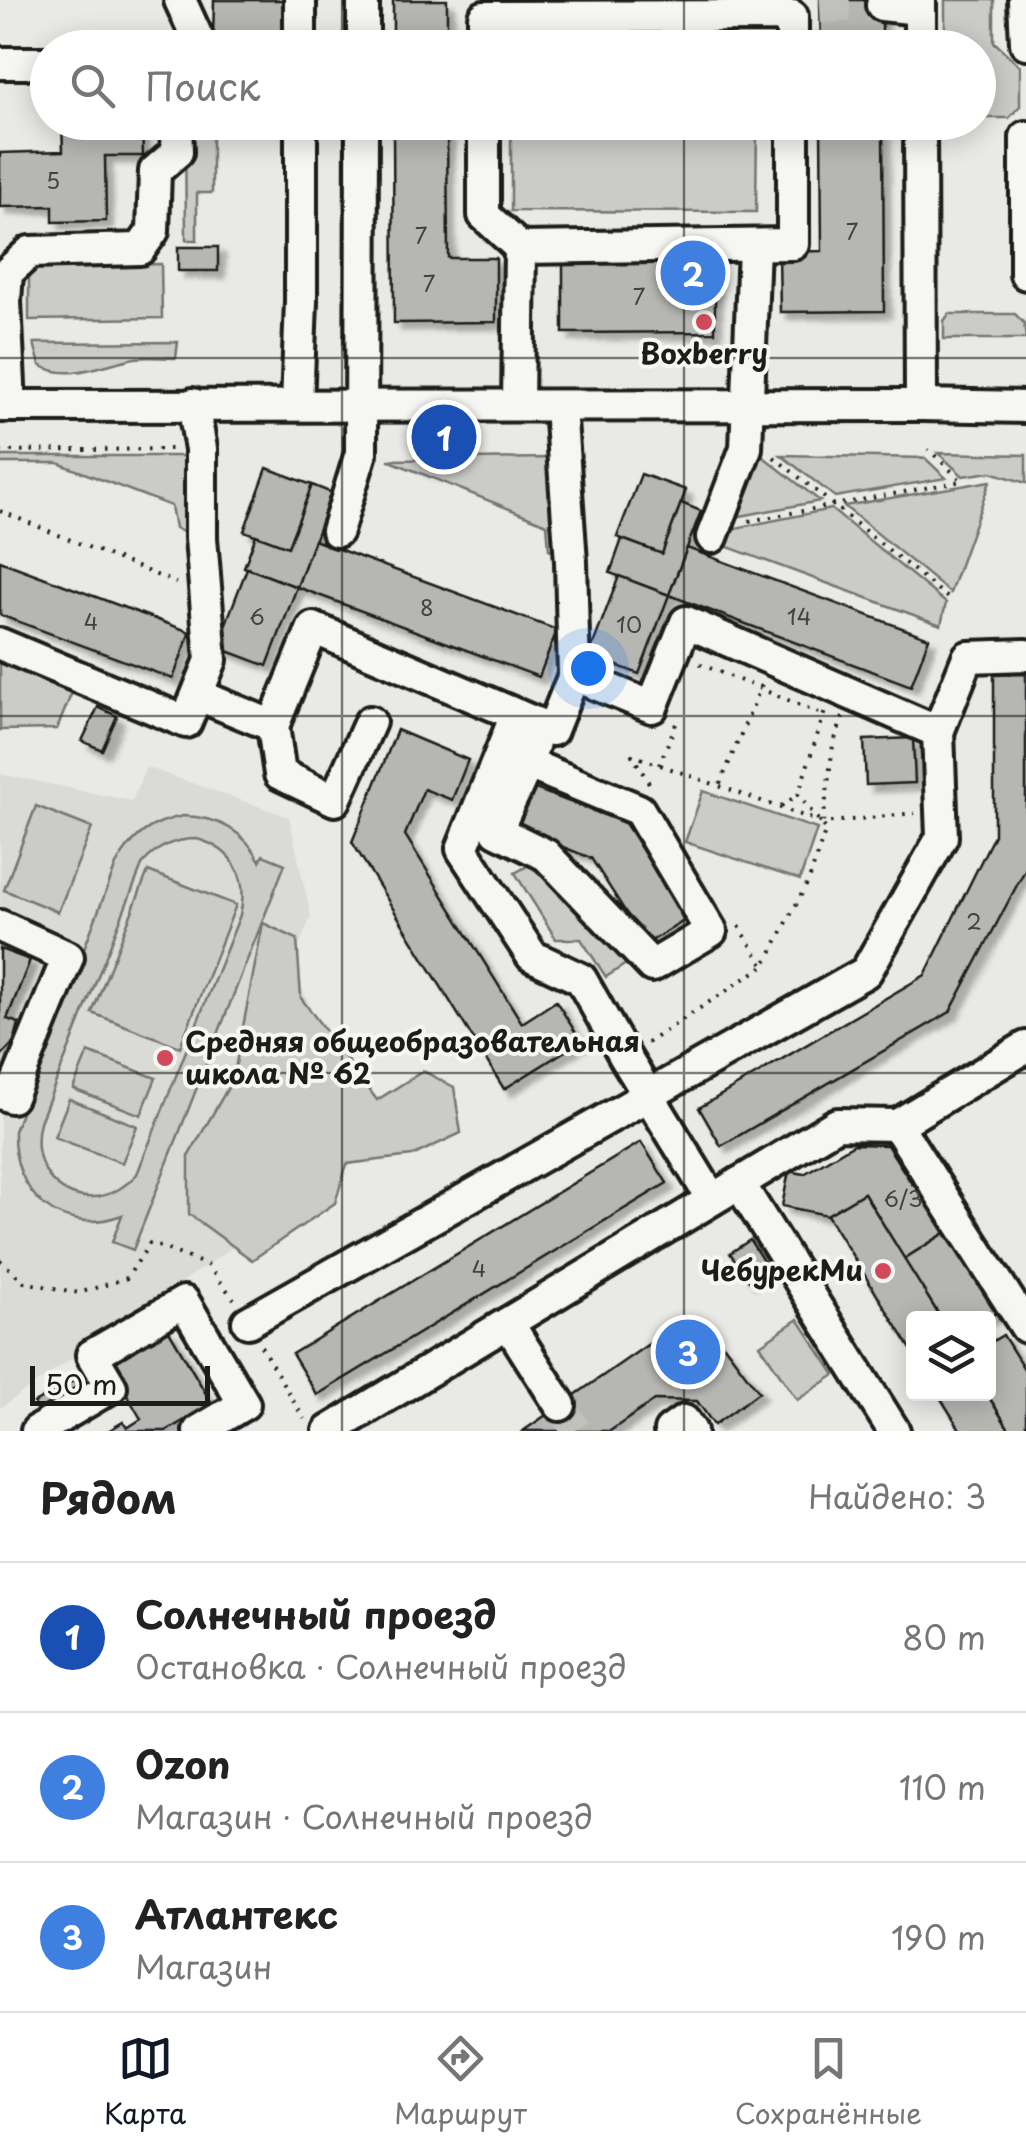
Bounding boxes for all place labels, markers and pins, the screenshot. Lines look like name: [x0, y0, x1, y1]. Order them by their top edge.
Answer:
pin: 2: [660, 236, 726, 310]
marker: Boxberry: [693, 311, 715, 333]
place label: Boxberry: [640, 331, 768, 374]
pin: 1: [412, 400, 476, 474]
place label: Средняя общеобразовательная школа № 62: [185, 1019, 640, 1094]
marker: Средняя общеобразовательная школа № 62: [154, 1047, 176, 1069]
place label: ЧебурекМи: [701, 1248, 863, 1291]
marker: ЧебурекМи: [872, 1260, 894, 1282]
pin: 3: [656, 1314, 720, 1390]

